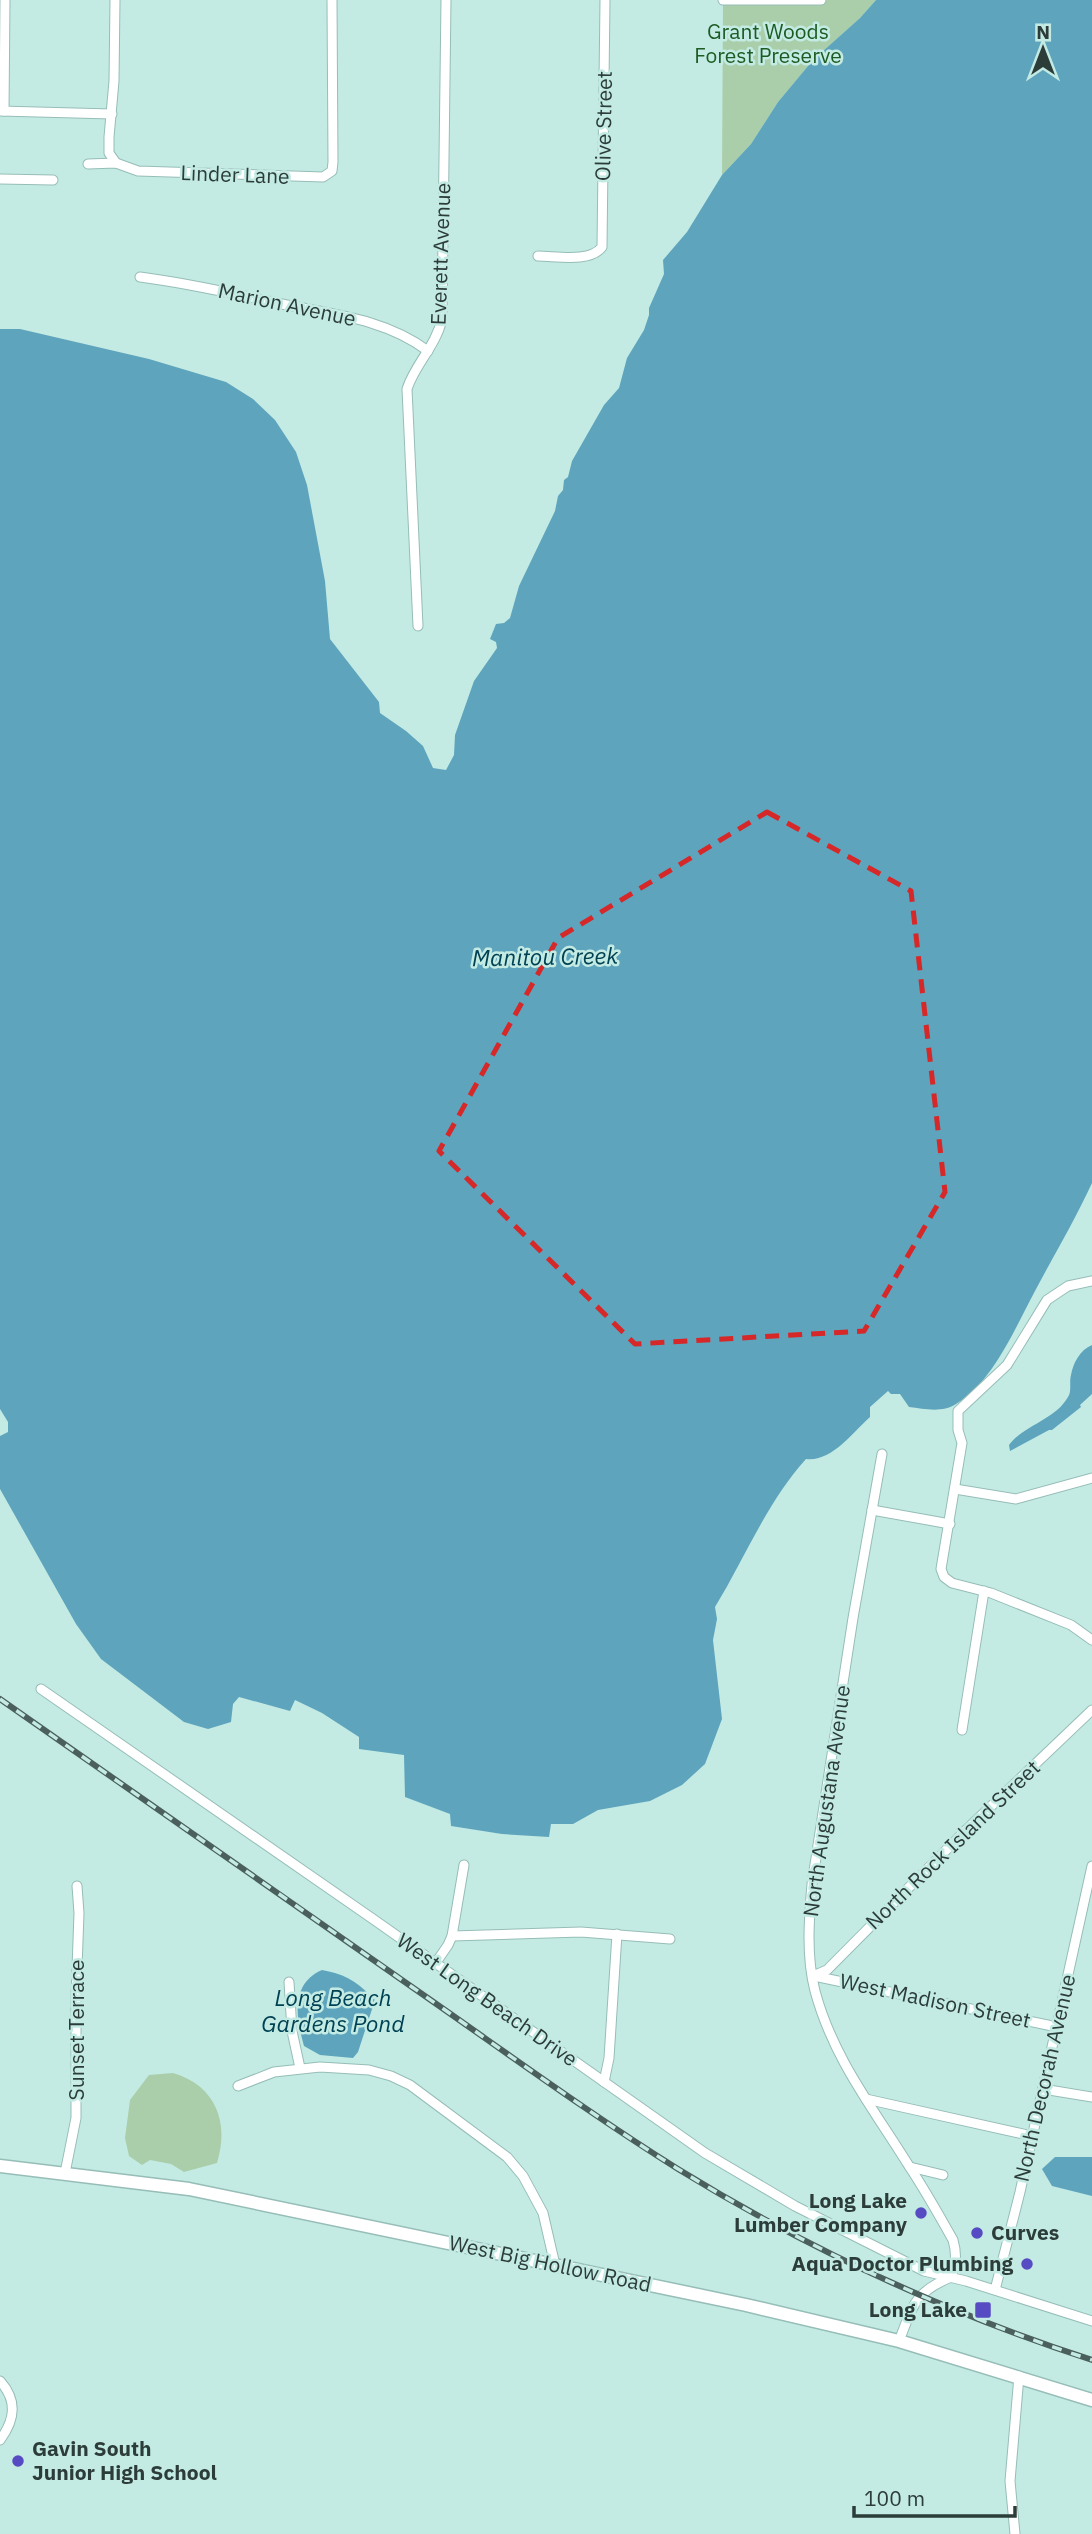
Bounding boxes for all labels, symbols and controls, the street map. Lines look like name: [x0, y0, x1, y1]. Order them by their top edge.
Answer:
north arrow: [1008, 14, 1078, 84]
park label: Grant Woods Forest Preserve: [694, 17, 842, 69]
text: N: [1036, 20, 1050, 44]
street label: Olive Street: [588, 71, 618, 181]
street label: Linder Lane: [180, 158, 290, 190]
street label: Everett Avenue: [424, 182, 456, 326]
street label: Marion Avenue: [216, 276, 359, 332]
water label: Manitou Creek: [472, 940, 619, 972]
street label: North Augustana Avenue: [796, 1683, 856, 1919]
street label: North Rock Island Street: [859, 1754, 1046, 1935]
street label: West Long Beach Drive: [391, 1926, 584, 2072]
street label: Sunset Terrace: [62, 1960, 90, 2100]
street label: West Madison Street: [837, 1966, 1033, 2034]
street label: North Decorah Avenue: [1007, 1971, 1082, 2184]
water label: Long Beach Gardens Pond: [261, 1982, 405, 2038]
place label: Long Lake Lumber Company: [734, 2186, 908, 2238]
marker: Long Lake Lumber Company: [913, 2205, 929, 2221]
place label: Curves: [991, 2218, 1059, 2246]
marker: Curves: [969, 2225, 985, 2241]
street label: West Big Hollow Road: [446, 2228, 654, 2298]
place label: Aqua Doctor Plumbing: [792, 2249, 1013, 2277]
marker: Aqua Doctor Plumbing: [1019, 2256, 1035, 2272]
place label: Long Lake: [869, 2295, 967, 2323]
marker: Long Lake: [973, 2300, 993, 2320]
place label: Gavin South Junior High School: [32, 2434, 217, 2486]
marker: Gavin South Junior High School: [10, 2453, 26, 2469]
scale bar: [854, 2474, 1015, 2518]
text: 100 m: [864, 2484, 925, 2512]

